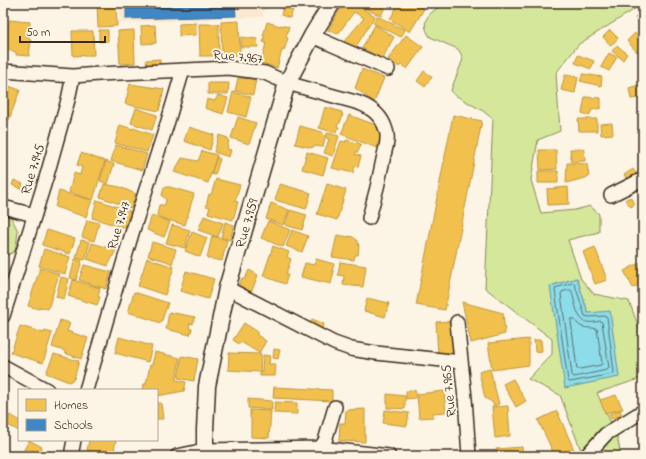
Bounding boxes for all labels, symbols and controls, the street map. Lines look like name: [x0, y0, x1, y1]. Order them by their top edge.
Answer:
scale bar: [20, 18, 105, 44]
text: 50 m: [26, 24, 50, 42]
street label: Rue 7.967: [212, 45, 264, 70]
street label: Rue 7.945: [16, 141, 51, 197]
street label: Rue 7.959: [230, 195, 265, 251]
street label: Rue 7.947: [102, 198, 137, 252]
street label: Rue 7.965: [436, 364, 463, 418]
legend: [18, 389, 158, 441]
text: Homes: [54, 397, 88, 415]
text: Schools: [54, 417, 93, 435]

